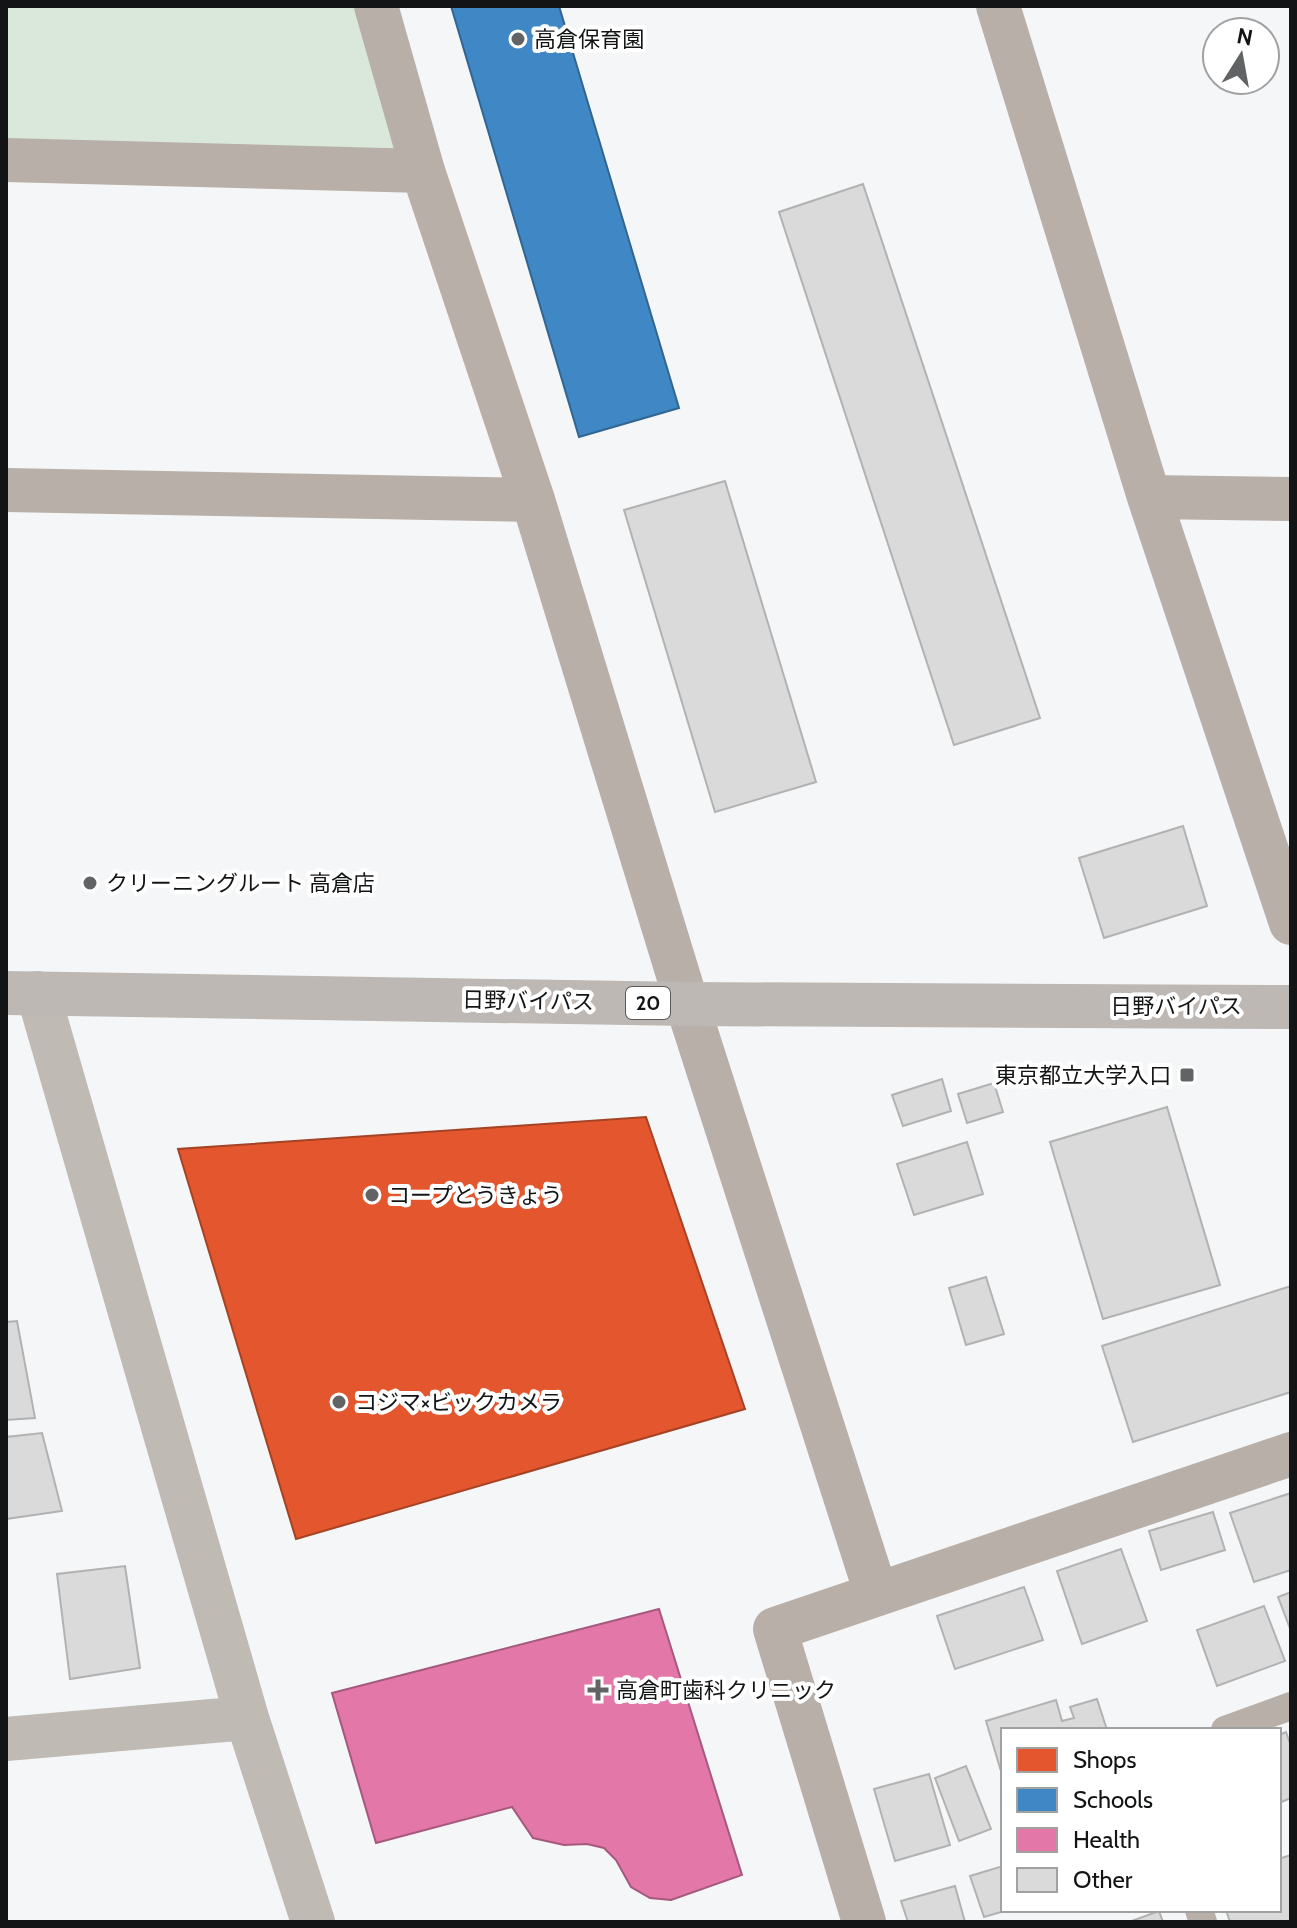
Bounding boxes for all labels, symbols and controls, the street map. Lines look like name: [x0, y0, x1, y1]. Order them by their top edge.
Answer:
north arrow: [1201, 16, 1281, 96]
text: N: [1235, 22, 1255, 52]
place label: 高倉保育園: [534, 26, 644, 53]
marker: 高倉保育園: [509, 30, 527, 48]
place label: クリーニングルート 高倉店: [106, 870, 375, 897]
marker: クリーニングルート 高倉店: [81, 874, 99, 892]
street label: 日野バイパス: [462, 986, 594, 1016]
road number: 20: [626, 987, 670, 1019]
street label: 日野バイパス: [1110, 993, 1242, 1020]
place label: 東京都立大学入口: [995, 1062, 1171, 1089]
marker: 東京都立大学入口: [1178, 1066, 1196, 1084]
place label: コープとうきょう: [388, 1182, 563, 1209]
marker: コープとうきょう: [363, 1186, 381, 1204]
place label: コジマ×ビックカメラ: [355, 1389, 562, 1416]
marker: コジマ×ビックカメラ: [330, 1393, 348, 1411]
place label: 高倉町歯科クリニック: [616, 1677, 836, 1704]
marker: 高倉町歯科クリニック: [587, 1679, 609, 1701]
legend: [1001, 1728, 1281, 1912]
text: Shops: [1073, 1745, 1136, 1774]
text: Schools: [1073, 1785, 1153, 1814]
text: Health: [1073, 1825, 1140, 1854]
text: Other: [1073, 1865, 1133, 1894]

